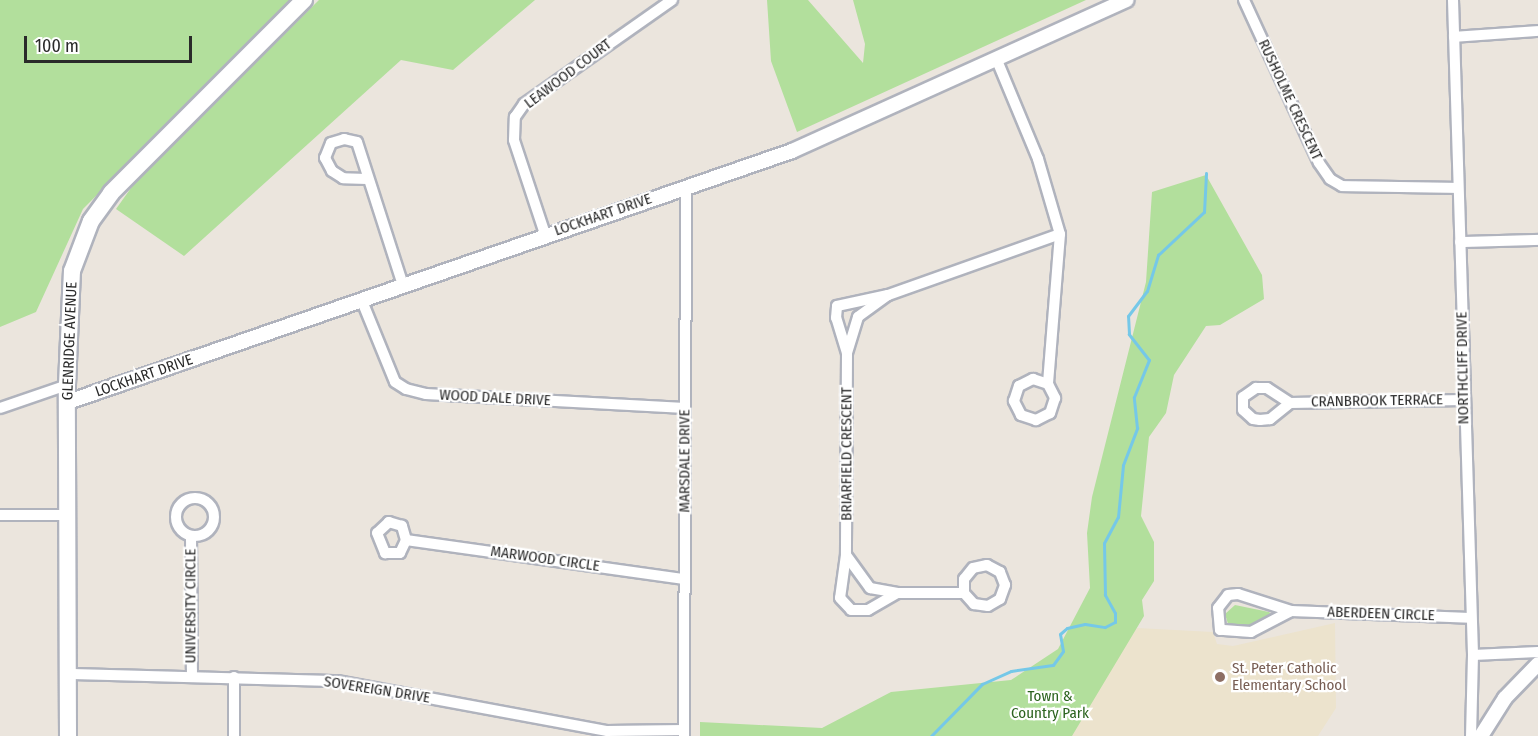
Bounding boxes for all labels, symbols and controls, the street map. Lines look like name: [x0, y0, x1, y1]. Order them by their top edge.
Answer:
scale bar: [27, 24, 195, 62]
text: 100 m: [35, 35, 79, 57]
street label: LEAWOOD COURT: [521, 35, 615, 113]
street label: RUSHOLME CRESCENT: [1254, 37, 1326, 163]
street label: LOCKHART DRIVE: [552, 190, 654, 240]
street label: GLENRIDGE AVENUE: [59, 281, 81, 401]
street label: NORTHCLIFF DRIVE: [1453, 311, 1473, 425]
street label: LOCKHART DRIVE: [93, 351, 195, 401]
street label: WOOD DALE DRIVE: [439, 386, 551, 410]
street label: BRIARFIELD CRESCENT: [838, 387, 856, 521]
street label: CRANBROOK TERRACE: [1311, 391, 1443, 411]
street label: MARSDALE DRIVE: [676, 409, 694, 513]
street label: MARWOOD CIRCLE: [489, 542, 601, 576]
street label: UNIVERSITY CIRCLE: [182, 549, 200, 663]
street label: ABERDEEN CIRCLE: [1327, 603, 1435, 625]
place label: St. Peter Catholic Elementary School: [1232, 659, 1346, 694]
marker: St. Peter Catholic Elementary School: [1213, 670, 1227, 684]
street label: SOVEREIGN DRIVE: [323, 673, 431, 707]
park label: Town & Country Park: [1011, 687, 1089, 722]

